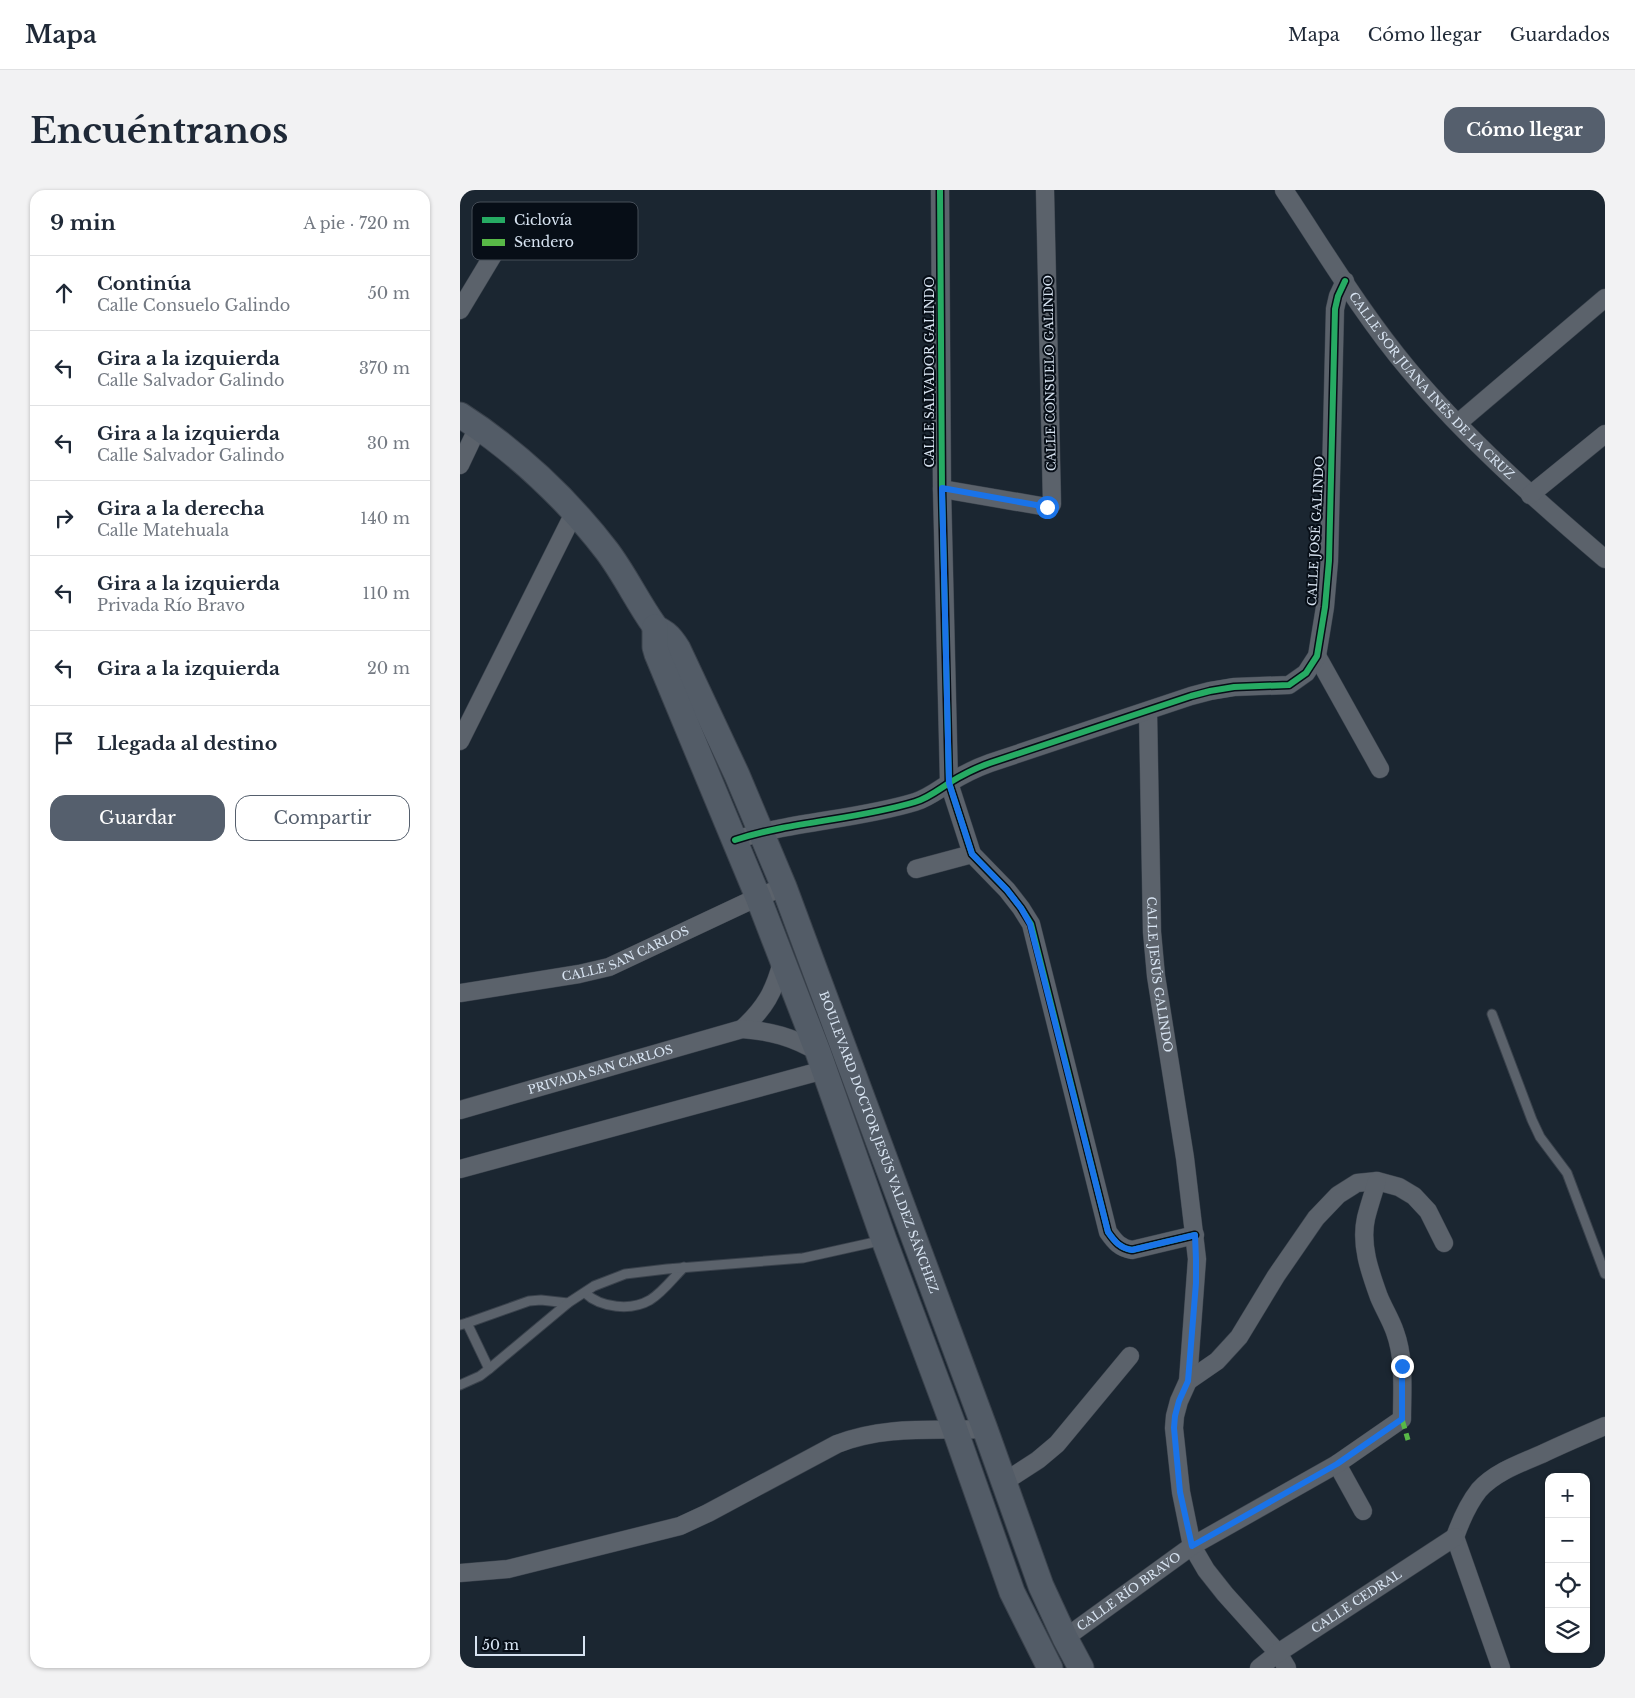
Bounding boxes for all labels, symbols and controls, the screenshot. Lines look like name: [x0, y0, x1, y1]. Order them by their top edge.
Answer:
text: Mapa: [25, 20, 97, 49]
text: Mapa: [1288, 24, 1340, 46]
text: Cómo llegar: [1368, 24, 1482, 46]
text: Guardados: [1510, 24, 1610, 46]
button: Cómo llegar: [1444, 107, 1605, 153]
text: Encuéntranos: [30, 109, 288, 152]
legend: [472, 202, 638, 260]
text: 9 min: [50, 210, 116, 236]
text: Ciclovía: [514, 211, 572, 229]
text: A pie · 720 m: [303, 213, 410, 233]
text: Sendero: [514, 233, 574, 251]
text: Continúa: [97, 272, 191, 295]
street label: CALLE CONSUELO GALINDO: [1040, 275, 1059, 471]
street label: CALLE SALVADOR GALINDO: [922, 276, 937, 468]
icon: ahead: [50, 279, 78, 307]
text: 50 m: [368, 283, 410, 303]
street label: CALLE SOR JUANA INÉS DE LA CRUZ: [1346, 289, 1518, 482]
text: Calle Consuelo Galindo: [97, 295, 290, 315]
text: Gira a la izquierda: [97, 347, 280, 370]
icon: left: [50, 354, 78, 382]
text: 370 m: [359, 358, 410, 378]
text: Calle Salvador Galindo: [97, 370, 284, 390]
text: Gira a la izquierda: [97, 422, 280, 445]
icon: left: [50, 429, 78, 457]
text: 30 m: [367, 433, 410, 453]
text: Calle Salvador Galindo: [97, 445, 284, 465]
street label: CALLE JOSÉ GALINDO: [1303, 455, 1327, 606]
route start: [1036, 496, 1059, 519]
text: Gira a la derecha: [97, 497, 265, 520]
icon: right: [50, 504, 78, 532]
text: 140 m: [360, 508, 410, 528]
text: Calle Matehuala: [97, 520, 229, 540]
text: Gira a la izquierda: [97, 572, 280, 595]
icon: left: [50, 579, 78, 607]
text: 110 m: [363, 583, 410, 603]
text: Privada Río Bravo: [97, 595, 245, 615]
icon: left: [50, 654, 78, 682]
text: Gira a la izquierda: [97, 657, 280, 680]
text: 20 m: [367, 658, 410, 678]
icon: arrive: [50, 729, 78, 757]
text: Llegada al destino: [97, 732, 277, 755]
button: Guardar: [50, 795, 225, 841]
button: Compartir: [235, 795, 410, 841]
street label: CALLE JESÚS GALINDO: [1144, 896, 1176, 1054]
street label: CALLE SAN CARLOS: [561, 922, 691, 984]
street label: BOULEVARD DOCTOR JESÚS VALDEZ SÁNCHEZ: [816, 989, 942, 1295]
street label: PRIVADA SAN CARLOS: [526, 1041, 675, 1097]
route end: [1391, 1355, 1414, 1378]
map controls: [1545, 1473, 1590, 1653]
button: +: [1545, 1473, 1590, 1518]
button: −: [1545, 1518, 1590, 1563]
street label: CALLE RÍO BRAVO: [1074, 1549, 1184, 1634]
button: locate: [1545, 1563, 1590, 1608]
street label: CALLE CEDRAL: [1308, 1566, 1404, 1636]
button: layers: [1545, 1608, 1590, 1653]
scale bar: [475, 1633, 585, 1656]
text: 50 m: [482, 1636, 519, 1654]

